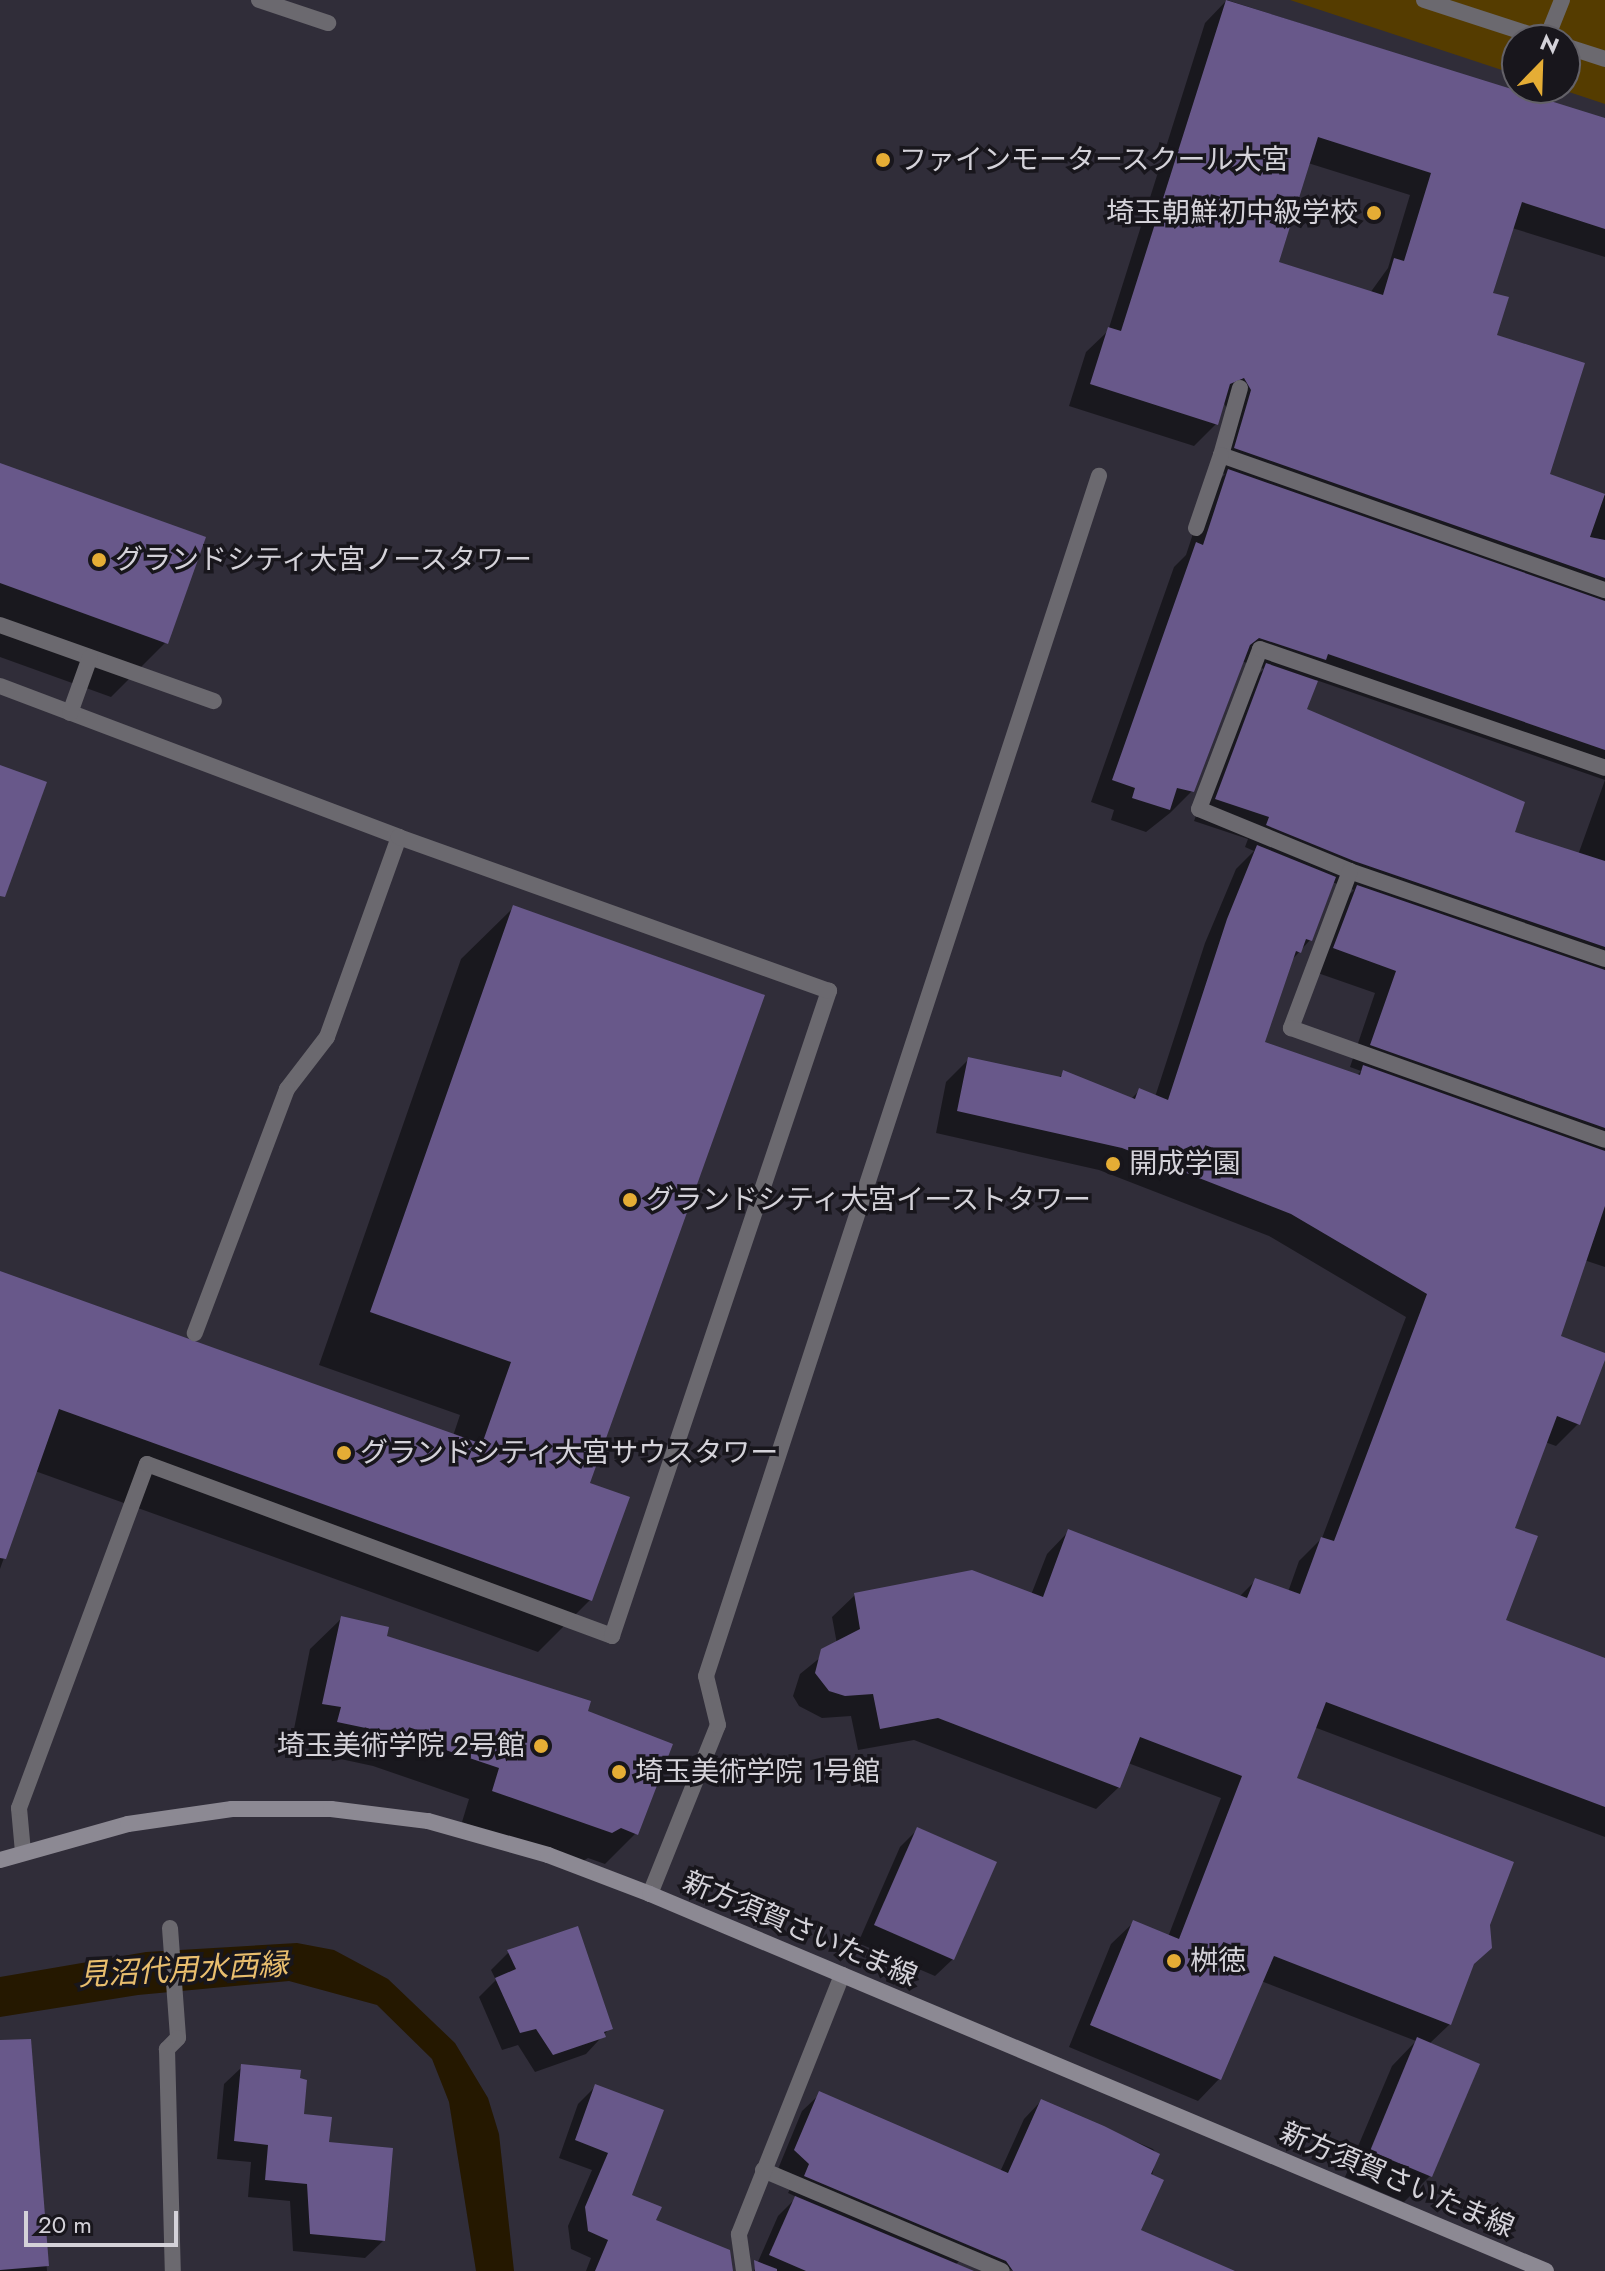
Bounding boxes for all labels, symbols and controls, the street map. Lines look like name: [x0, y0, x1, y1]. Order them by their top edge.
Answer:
north arrow: [1501, 24, 1581, 104]
text: N: [1535, 26, 1564, 62]
place label: ファインモータースクール大宮: [899, 143, 1291, 177]
marker: ファインモータースクール大宮: [874, 151, 892, 169]
place label: 埼玉朝鮮初中級学校: [1106, 196, 1358, 230]
marker: 埼玉朝鮮初中級学校: [1365, 204, 1383, 222]
place label: グランドシティ大宮ノースタワー: [115, 543, 535, 577]
marker: グランドシティ大宮ノースタワー: [90, 551, 108, 569]
place label: 開成学園: [1129, 1147, 1241, 1181]
marker: 開成学園: [1104, 1155, 1122, 1173]
place label: グランドシティ大宮イーストタワー: [646, 1183, 1094, 1217]
marker: グランドシティ大宮イーストタワー: [621, 1191, 639, 1209]
place label: グランドシティ大宮サウスタワー: [360, 1436, 780, 1470]
marker: グランドシティ大宮サウスタワー: [335, 1444, 353, 1462]
place label: 埼玉美術学院 2号館: [277, 1729, 525, 1763]
marker: 埼玉美術学院 2号館: [532, 1737, 550, 1755]
place label: 埼玉美術学院 1号館: [635, 1755, 880, 1789]
marker: 埼玉美術学院 1号館: [610, 1763, 628, 1781]
street label: 新方須賀さいたま線: [677, 1864, 923, 1994]
place label: 桝徳: [1190, 1944, 1246, 1978]
water label: 見沼代用水西縁: [77, 1947, 289, 1993]
marker: 桝徳: [1165, 1952, 1183, 1970]
street label: 新方須賀さいたま線: [1274, 2115, 1520, 2245]
scale bar: [28, 2195, 182, 2245]
text: 20 m: [38, 2207, 92, 2242]

